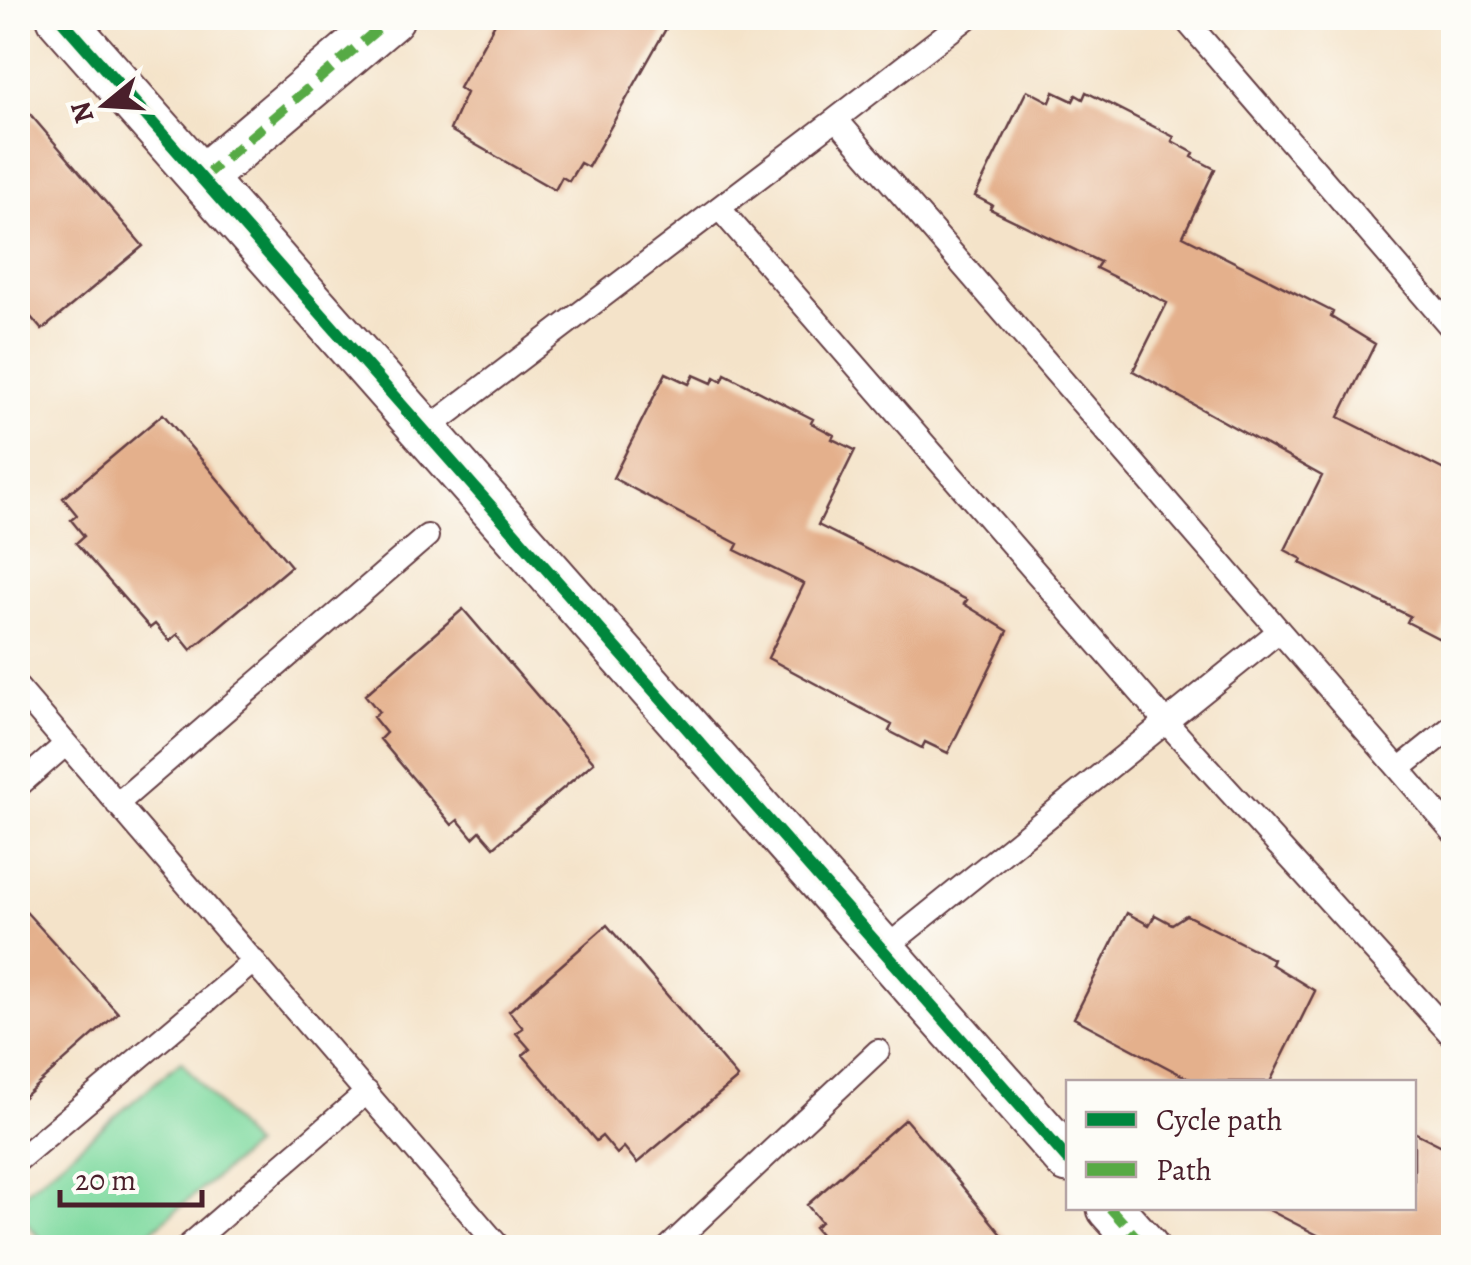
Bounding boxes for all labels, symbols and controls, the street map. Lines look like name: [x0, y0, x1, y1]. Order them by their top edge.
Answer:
north arrow: [55, 55, 155, 155]
text: N: [61, 97, 103, 128]
legend: [1066, 1080, 1416, 1210]
text: Cycle path: [1156, 1100, 1283, 1140]
scale bar: [60, 1145, 202, 1207]
text: Path: [1156, 1150, 1212, 1190]
text: 20 m: [75, 1160, 136, 1200]

